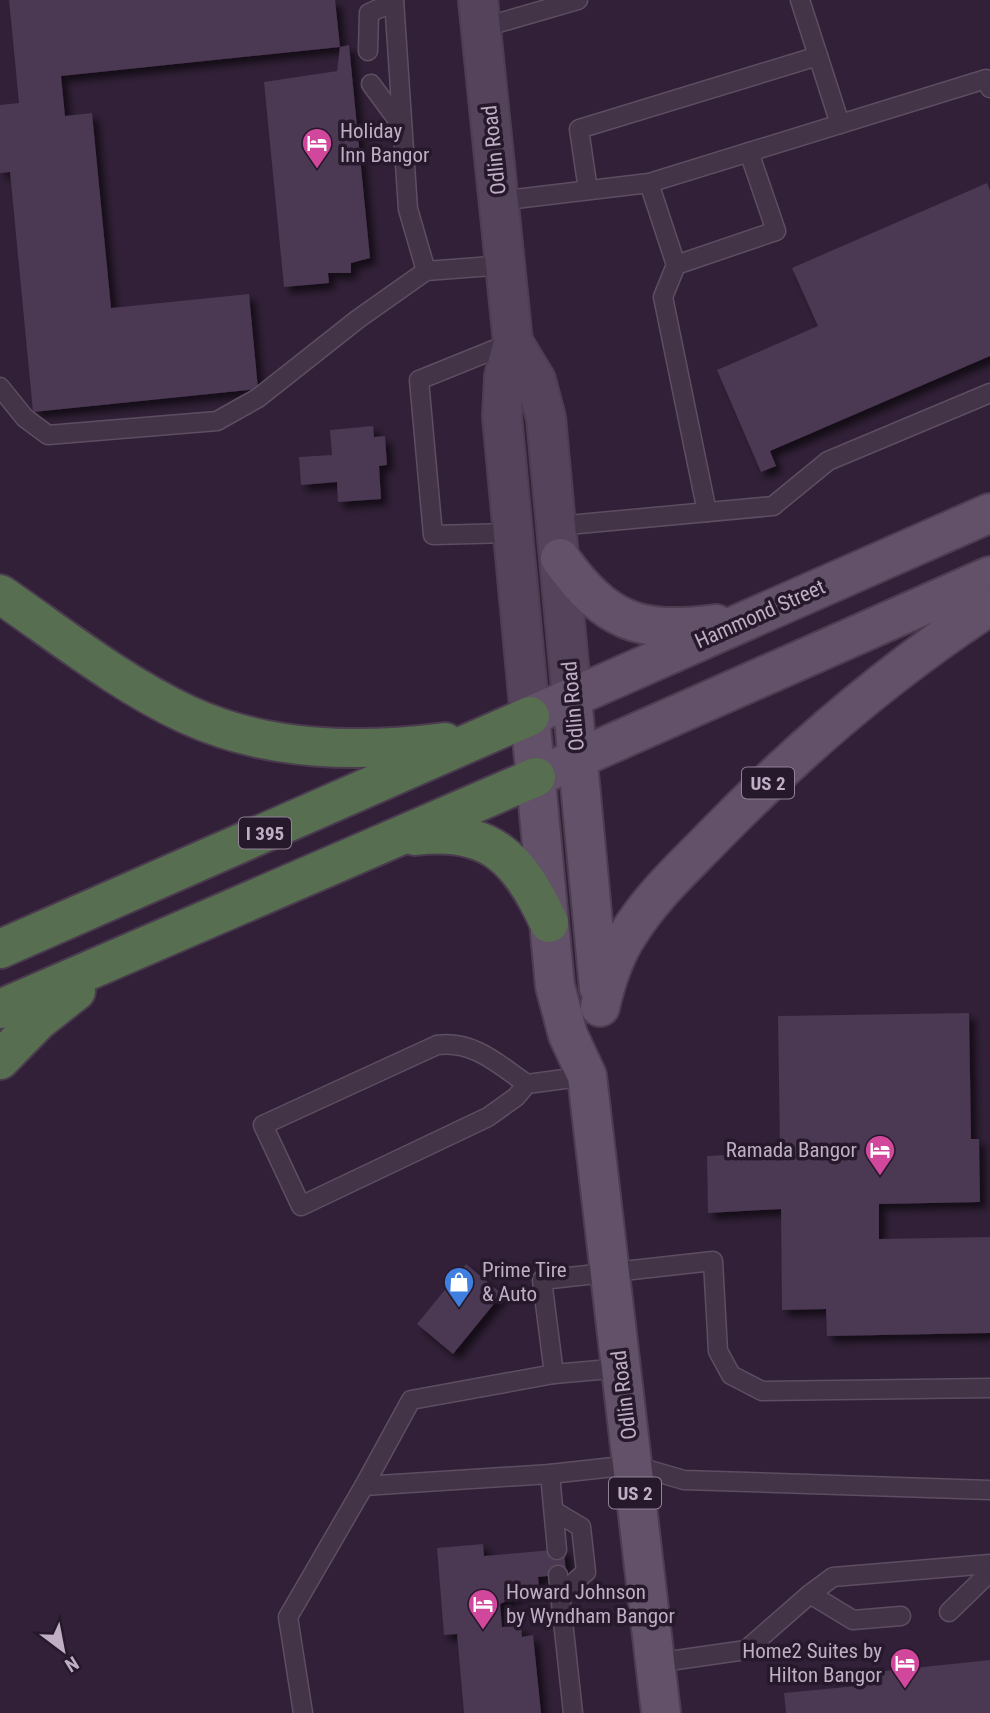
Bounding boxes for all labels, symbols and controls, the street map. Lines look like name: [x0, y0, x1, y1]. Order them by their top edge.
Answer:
street label: Odlin Road: [477, 104, 511, 196]
place label: Holiday Inn Bangor: [340, 119, 429, 167]
hotel icon: Holiday Inn Bangor: [300, 126, 334, 170]
street label: Hammond Street: [691, 575, 829, 653]
street label: Odlin Road: [557, 660, 589, 752]
road number: US 2: [742, 768, 794, 798]
road number: I 395: [239, 818, 291, 848]
hotel icon: Ramada Bangor: [863, 1133, 897, 1177]
place label: Ramada Bangor: [726, 1138, 857, 1162]
place label: Prime Tire & Auto: [482, 1258, 567, 1306]
shop icon: Prime Tire & Auto: [442, 1265, 476, 1309]
street label: Odlin Road: [607, 1349, 641, 1441]
road number: US 2: [609, 1478, 661, 1508]
place label: Howard Johnson by Wyndham Bangor: [506, 1580, 675, 1628]
hotel icon: Howard Johnson by Wyndham Bangor: [466, 1587, 500, 1631]
north arrow: [28, 1615, 98, 1685]
place label: Home2 Suites by Hilton Bangor: [742, 1639, 882, 1687]
hotel icon: Home2 Suites by Hilton Bangor: [888, 1646, 922, 1690]
text: N: [61, 1651, 83, 1677]

